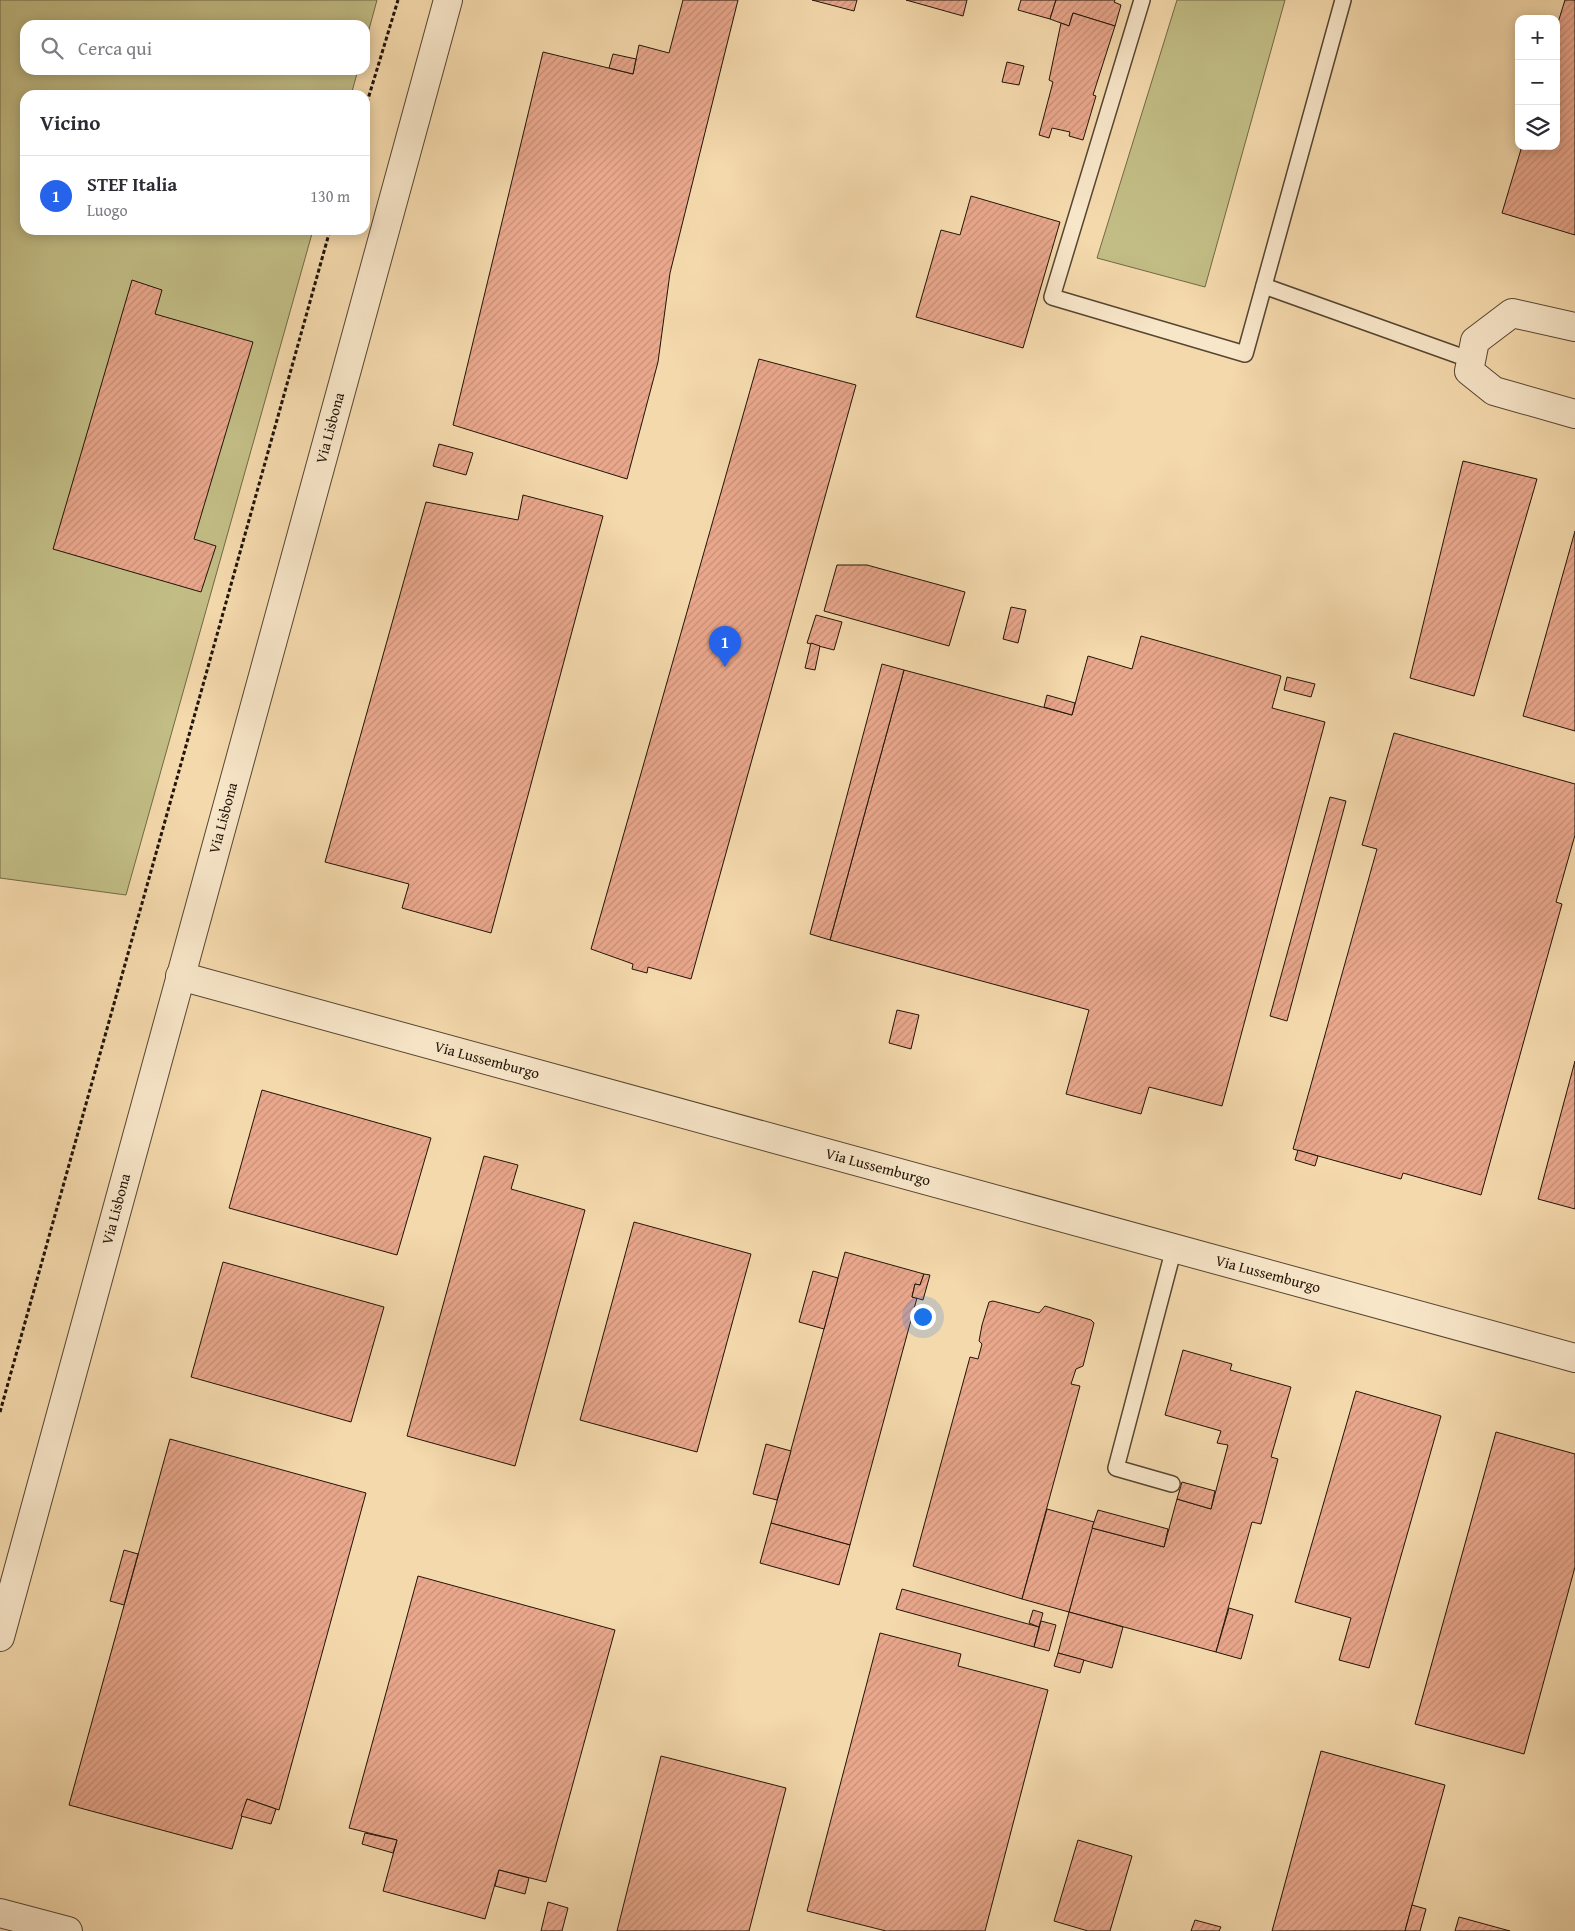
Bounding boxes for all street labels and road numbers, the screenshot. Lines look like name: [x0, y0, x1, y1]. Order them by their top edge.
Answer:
street label: Via Lisbona: [310, 390, 349, 466]
street label: Via Lisbona: [203, 780, 242, 856]
street label: Via Lussemburgo: [432, 1035, 542, 1084]
street label: Via Lussemburgo: [823, 1142, 933, 1191]
street label: Via Lisbona: [96, 1171, 135, 1247]
street label: Via Lussemburgo: [1213, 1249, 1323, 1298]

